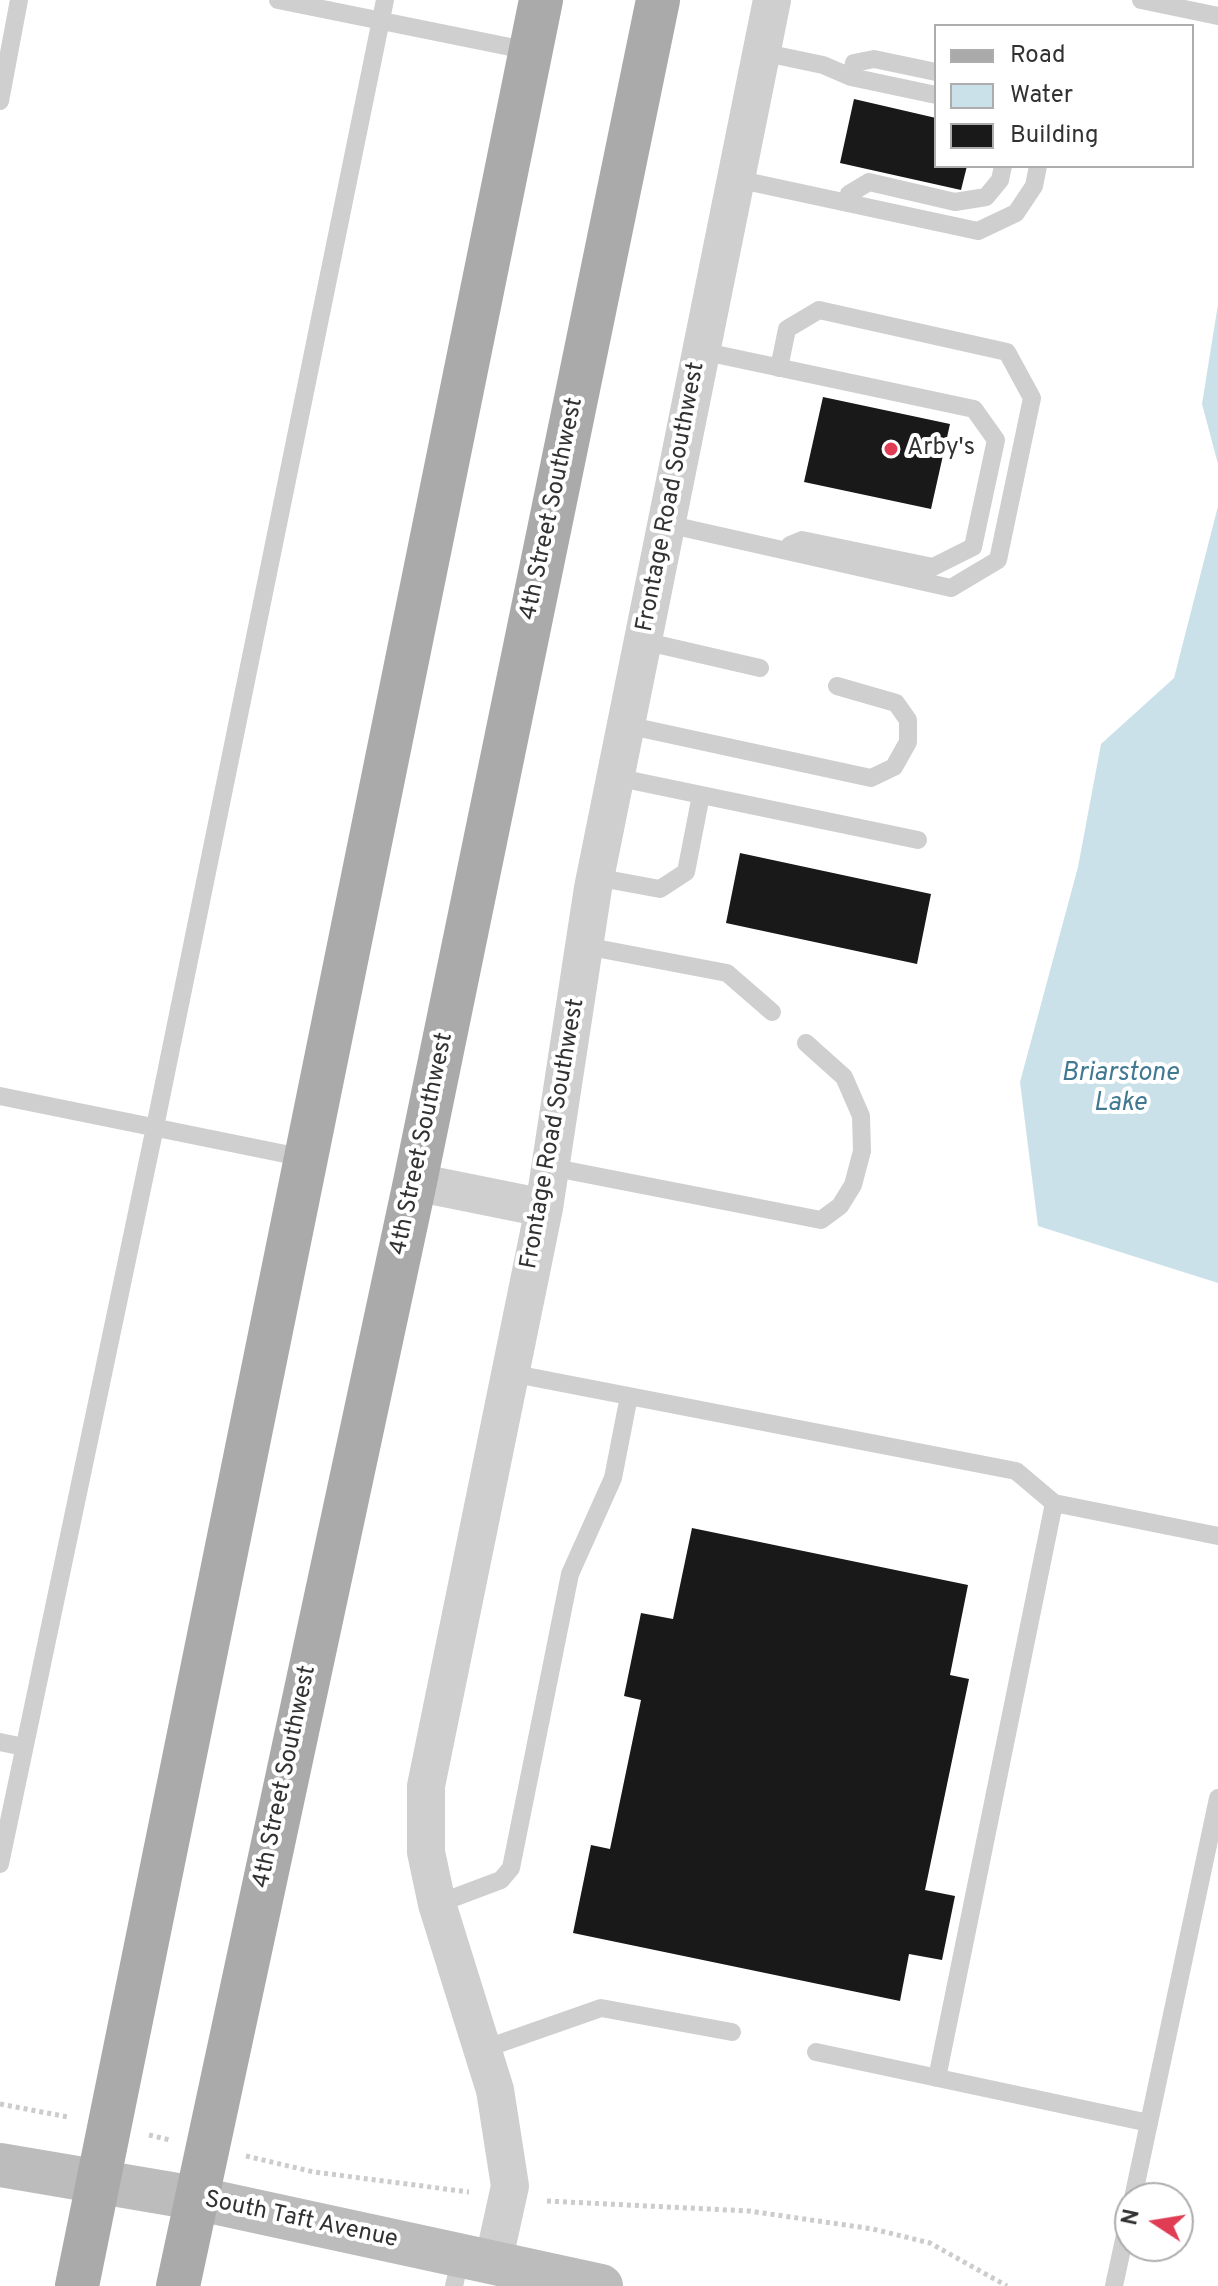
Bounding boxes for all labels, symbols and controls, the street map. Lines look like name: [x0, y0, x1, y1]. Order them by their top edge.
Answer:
legend: [934, 24, 1194, 168]
text: Road: [1010, 41, 1066, 71]
text: Water: [1010, 81, 1073, 111]
text: Building: [1010, 121, 1099, 151]
street label: Frontage Road Southwest: [632, 360, 712, 634]
street label: 4th Street Southwest: [515, 395, 591, 623]
place label: Arby's: [907, 435, 975, 463]
marker: Arby's: [882, 440, 900, 458]
street label: Frontage Road Southwest: [516, 996, 592, 1272]
street label: 4th Street Southwest: [385, 1030, 461, 1258]
water label: Briarstone Lake: [1061, 1059, 1179, 1120]
street label: 4th Street Southwest: [248, 1663, 324, 1891]
north arrow: [1114, 2182, 1194, 2262]
street label: South Taft Avenue: [202, 2186, 400, 2256]
text: N: [1117, 2207, 1147, 2228]

